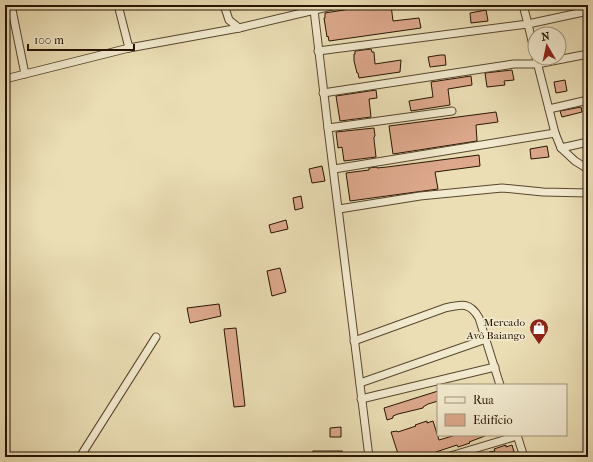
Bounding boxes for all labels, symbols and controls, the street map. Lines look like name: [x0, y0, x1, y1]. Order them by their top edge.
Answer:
scale bar: [28, 26, 134, 52]
north arrow: [527, 26, 567, 66]
text: N: [540, 29, 551, 44]
text: 100 m: [34, 33, 64, 47]
place label: Mercado Avô Baiango: [466, 316, 525, 342]
shop icon: Mercado Avô Baiango: [528, 317, 550, 345]
legend: [437, 384, 567, 436]
text: Rua: [473, 393, 494, 407]
text: Edifício: [473, 413, 513, 427]

